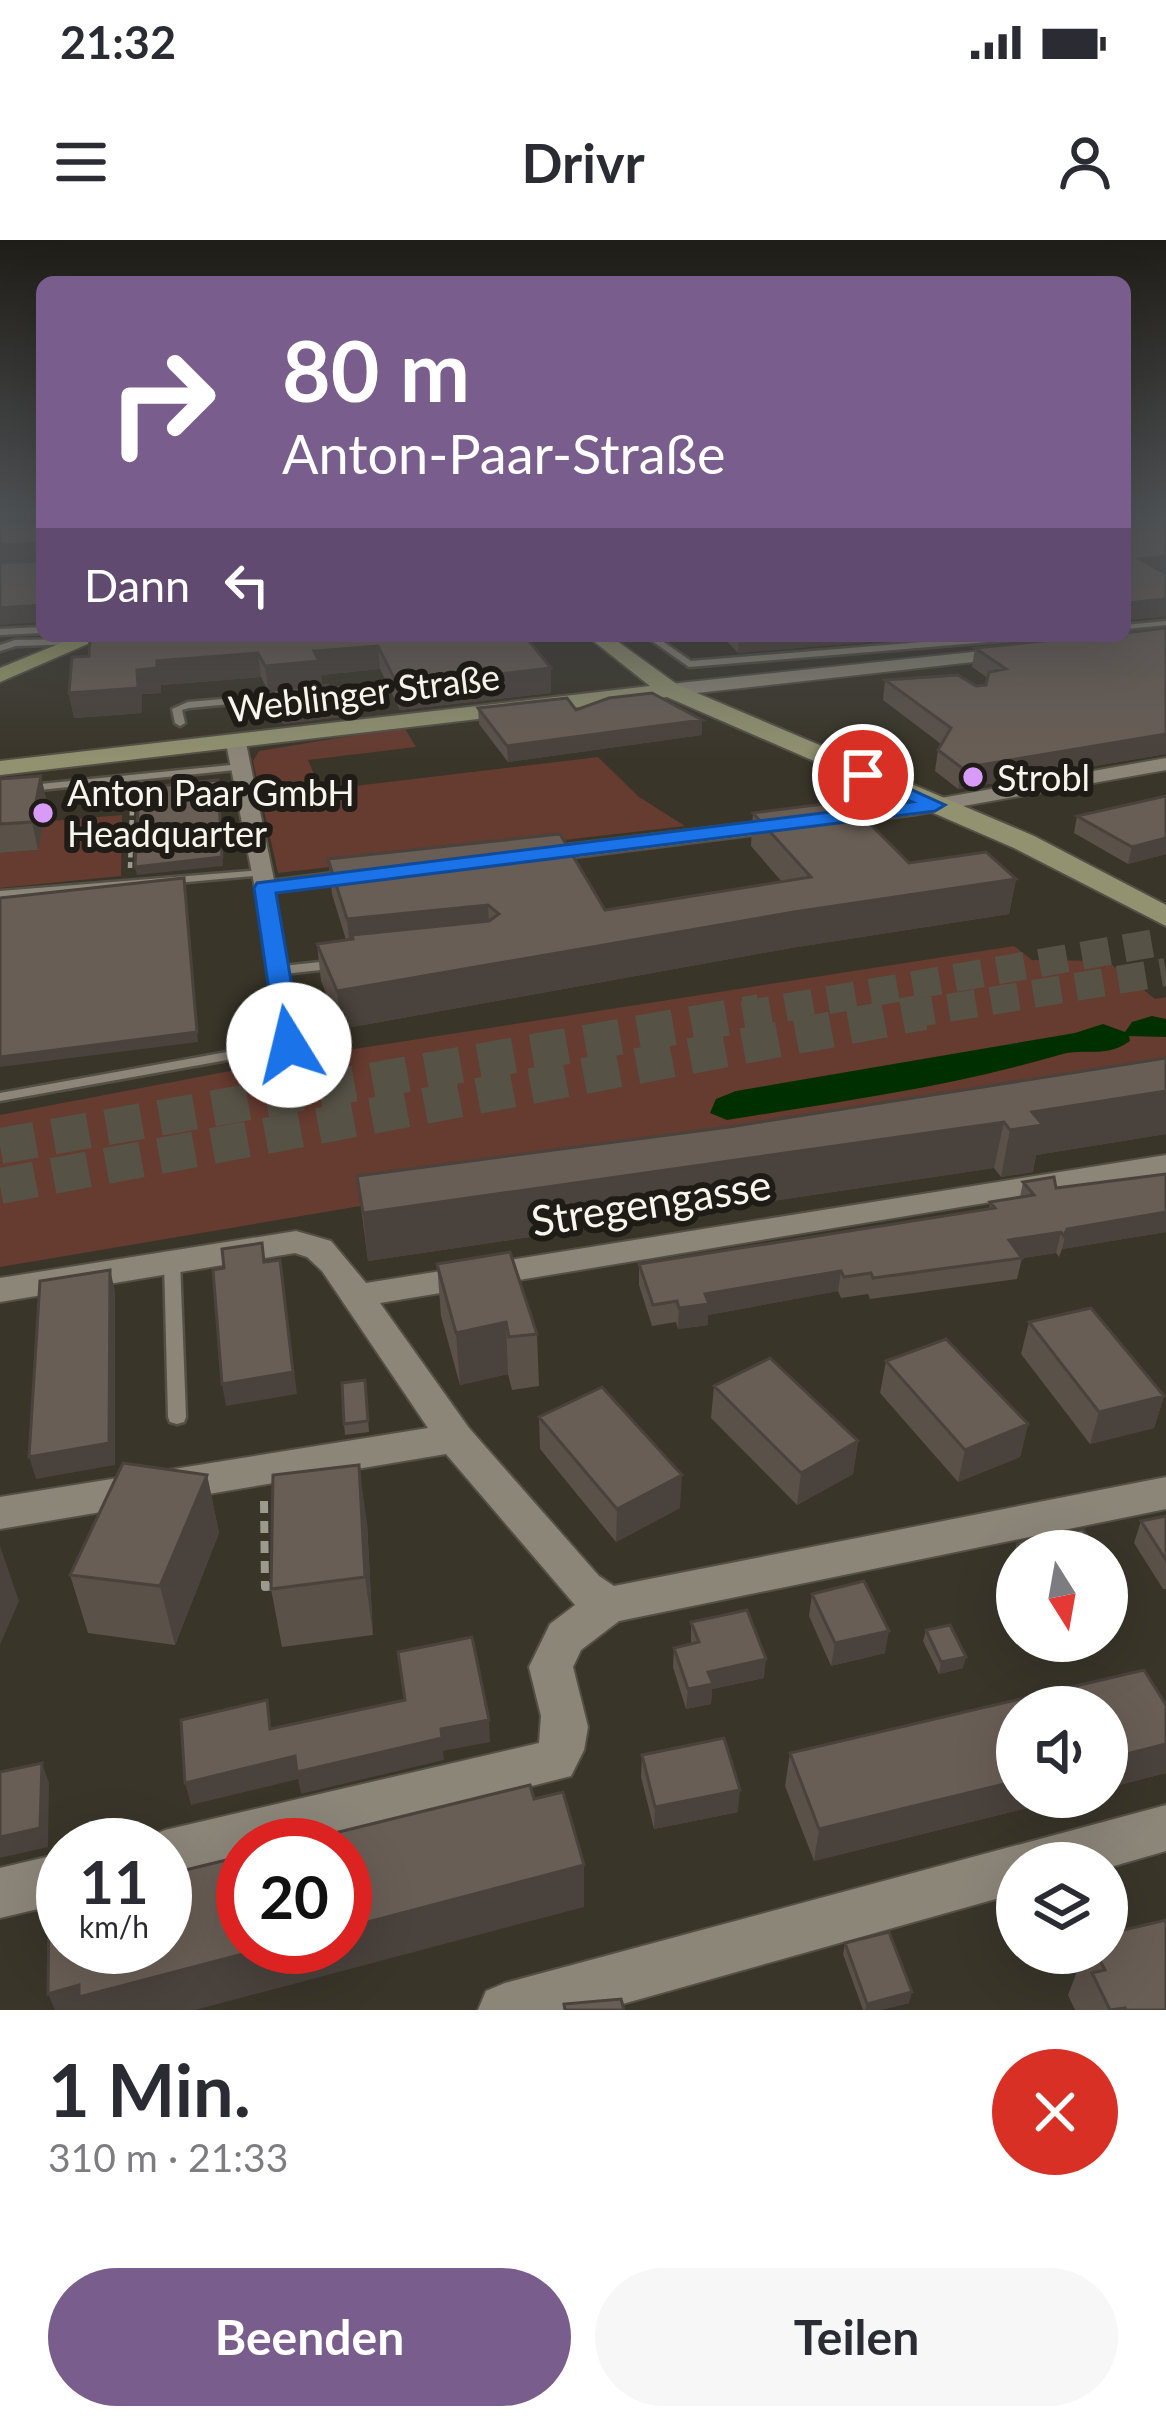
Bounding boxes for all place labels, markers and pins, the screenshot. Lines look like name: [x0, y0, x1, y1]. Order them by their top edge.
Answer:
pin: [812, 724, 914, 826]
place label: Strobl: [997, 755, 1090, 799]
marker: Strobl: [960, 764, 986, 790]
place label: Anton Paar GmbH Headquarter: [67, 770, 355, 855]
marker: Anton Paar GmbH Headquarter: [30, 800, 56, 826]

